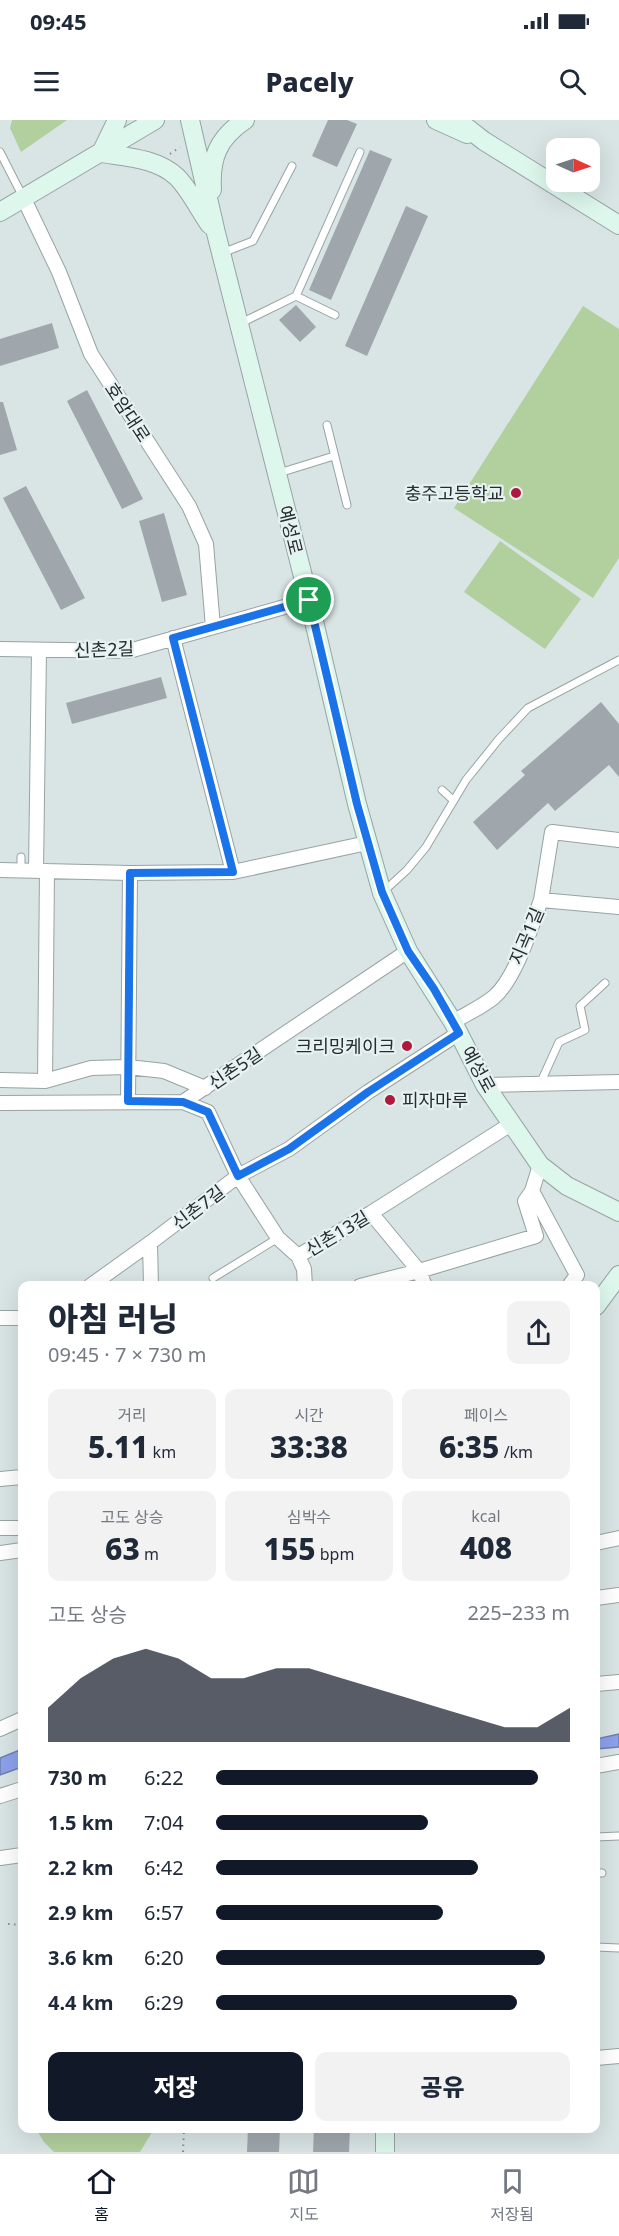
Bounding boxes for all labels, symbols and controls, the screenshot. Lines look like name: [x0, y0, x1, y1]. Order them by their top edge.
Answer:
text: 09:45: [30, 6, 87, 36]
text: Pacely: [265, 63, 354, 100]
icon: menu: [30, 65, 63, 98]
icon: search: [556, 65, 589, 98]
north arrow: [546, 138, 600, 192]
map controls: [546, 138, 600, 192]
street label: 호암대로: [100, 378, 156, 446]
place label: 충주고등학교: [405, 481, 504, 505]
marker: 충주고등학교: [509, 486, 523, 500]
street label: 예성로: [273, 503, 309, 557]
pin: [283, 574, 334, 625]
icon: arrive: [292, 583, 325, 616]
street label: 신촌2길: [74, 636, 134, 662]
street label: 지곡1길: [503, 904, 549, 968]
place label: 크리밍케이크: [296, 1034, 395, 1058]
marker: 크리밍케이크: [400, 1039, 414, 1053]
street label: 신촌5길: [203, 1041, 267, 1095]
street label: 예성로: [456, 1041, 502, 1097]
place label: 피자마루: [402, 1088, 468, 1112]
marker: 피자마루: [383, 1093, 397, 1107]
street label: 신촌7길: [167, 1179, 229, 1235]
street label: 신촌13길: [301, 1205, 373, 1261]
text: 아침 러닝: [48, 1296, 178, 1341]
button: share: [507, 1301, 570, 1364]
text: 09:45 · 7 × 730 m: [48, 1341, 206, 1368]
text: 거리: [117, 1404, 147, 1426]
text: 시간: [294, 1404, 324, 1426]
text: 페이스: [464, 1404, 508, 1426]
text: 5.11: [88, 1426, 148, 1467]
text: 33:38: [270, 1426, 348, 1467]
text: 6:35: [439, 1426, 499, 1467]
text: km: [148, 1441, 176, 1463]
text: /km: [499, 1441, 533, 1463]
text: kcal: [471, 1505, 501, 1527]
text: 고도 상승: [100, 1506, 164, 1528]
text: 심박수: [287, 1506, 331, 1528]
text: 408: [460, 1527, 512, 1568]
text: 63: [105, 1528, 140, 1569]
text: 155: [264, 1528, 316, 1569]
text: m: [140, 1543, 159, 1565]
text: bpm: [316, 1543, 354, 1565]
text: 225–233 m: [467, 1599, 570, 1626]
text: 고도 상승: [48, 1601, 127, 1628]
text: 730 m: [48, 1764, 107, 1791]
text: 6:22: [144, 1764, 184, 1791]
text: 1.5 km: [48, 1809, 114, 1836]
text: 7:04: [144, 1809, 184, 1836]
text: 2.2 km: [48, 1854, 114, 1881]
text: 6:42: [144, 1854, 184, 1881]
text: 2.9 km: [48, 1899, 114, 1926]
text: 6:57: [144, 1899, 184, 1926]
text: 3.6 km: [48, 1944, 114, 1971]
text: 6:20: [144, 1944, 184, 1971]
text: 4.4 km: [48, 1989, 114, 2016]
text: 6:29: [144, 1989, 184, 2016]
button: 저장: [48, 2052, 303, 2121]
button: 공유: [315, 2052, 570, 2121]
tab: 홈: [85, 2165, 118, 2225]
tab: 지도: [287, 2165, 320, 2225]
tab: 저장됨: [490, 2165, 534, 2225]

